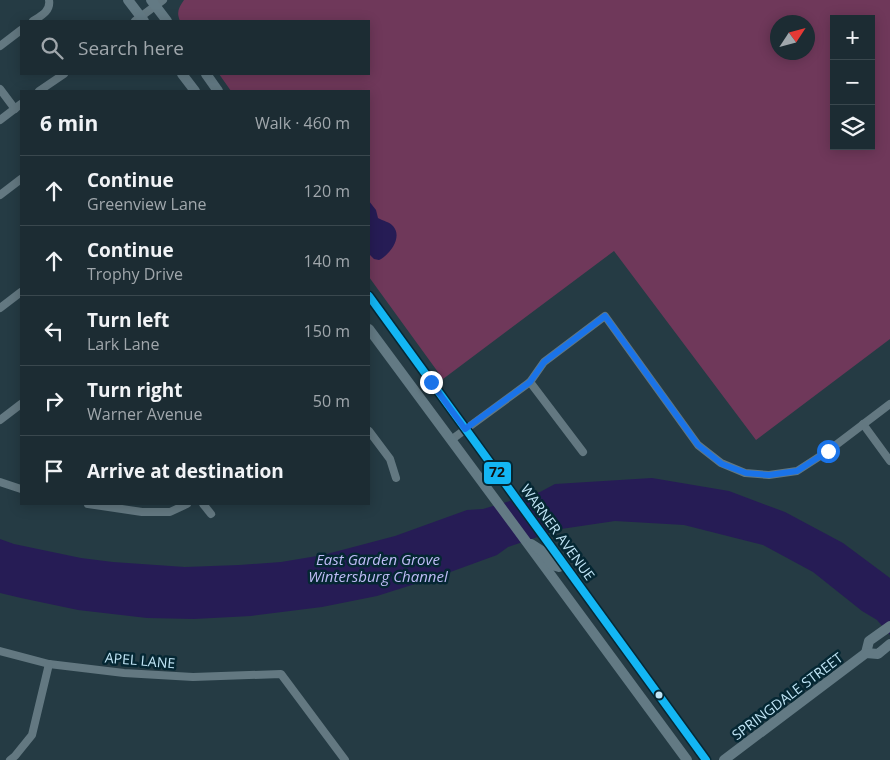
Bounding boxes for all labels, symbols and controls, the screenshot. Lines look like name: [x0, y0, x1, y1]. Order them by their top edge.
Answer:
north arrow: [770, 15, 815, 60]
map controls: [830, 15, 875, 150]
button: +: [830, 15, 875, 60]
search box: [20, 20, 370, 75]
icon: search: [38, 34, 66, 62]
text: Search here: [78, 35, 184, 61]
button: −: [830, 60, 875, 105]
button: layers: [830, 105, 875, 150]
text: 6 min: [40, 109, 98, 137]
text: Walk · 460 m: [255, 112, 350, 134]
text: Continue: [87, 167, 174, 193]
icon: ahead: [40, 177, 68, 205]
text: 120 m: [304, 180, 350, 202]
text: Greenview Lane: [87, 193, 207, 215]
text: Continue: [87, 237, 174, 263]
icon: ahead: [40, 247, 68, 275]
text: 140 m: [304, 250, 350, 272]
text: Trophy Drive: [87, 263, 183, 285]
text: Turn left: [87, 307, 169, 333]
icon: left: [40, 317, 68, 345]
text: 150 m: [304, 320, 350, 342]
text: Lark Lane: [87, 333, 159, 355]
route end: [420, 371, 443, 394]
text: Turn right: [87, 377, 182, 403]
icon: right: [40, 387, 68, 415]
text: 50 m: [313, 390, 350, 412]
text: Warner Avenue: [87, 403, 202, 425]
route start: [817, 440, 840, 463]
icon: arrive: [40, 457, 68, 485]
text: Arrive at destination: [87, 458, 284, 484]
line badge: 72: [483, 461, 512, 485]
text: 72: [489, 462, 505, 481]
street label: WARNER AVENUE: [517, 480, 599, 584]
water label: East Garden Grove Wintersburg Channel: [308, 549, 449, 586]
street label: APEL LANE: [104, 647, 176, 673]
street label: SPRINGDALE STREET: [728, 648, 847, 744]
unlabelled marker: [654, 690, 664, 700]

